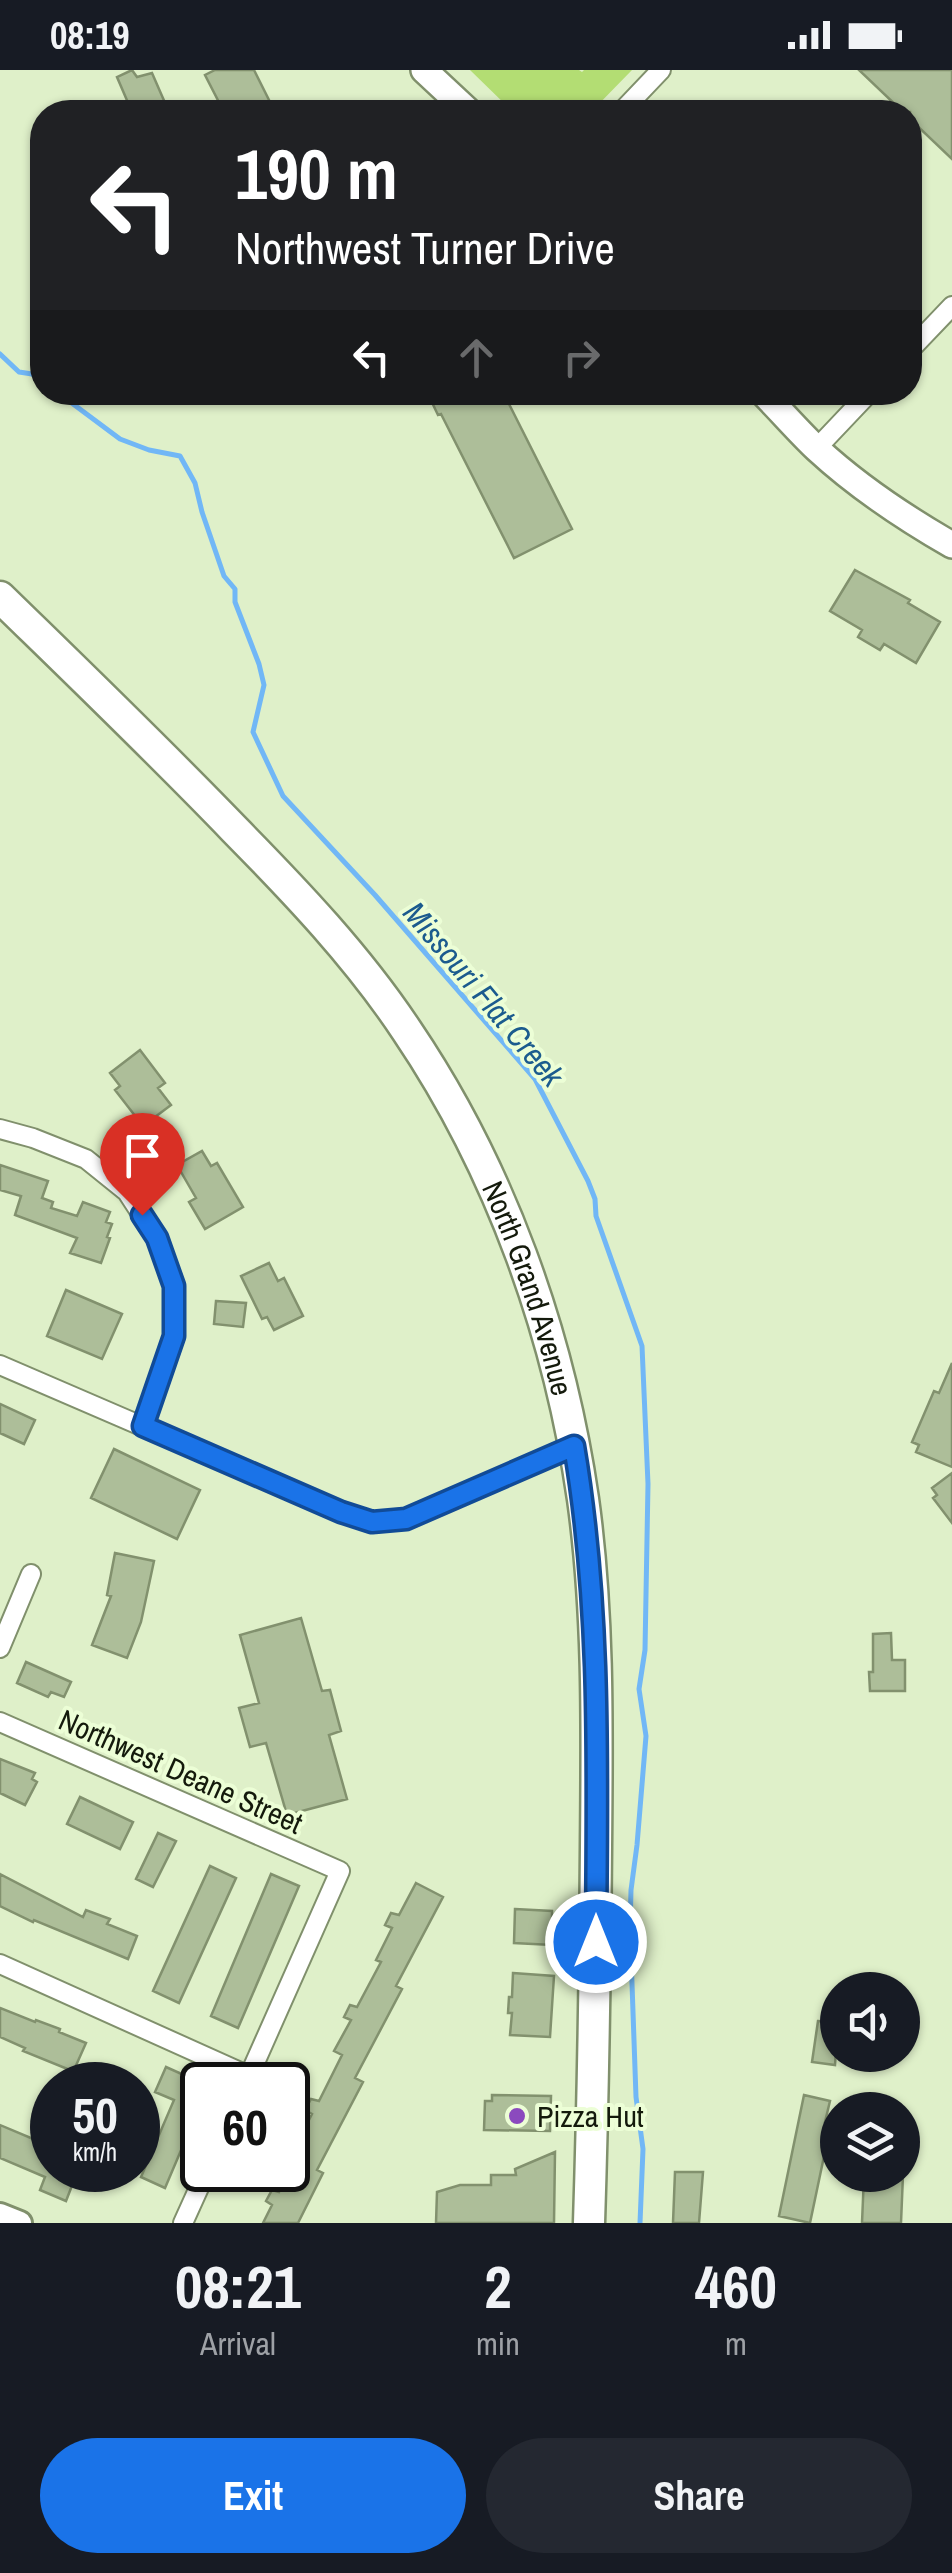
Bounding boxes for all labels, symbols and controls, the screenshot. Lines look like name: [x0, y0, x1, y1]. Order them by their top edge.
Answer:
text: 08:19: [50, 10, 130, 61]
text: 190 m: [235, 127, 398, 221]
icon: left: [70, 140, 200, 270]
text: Northwest Turner Drive: [235, 217, 615, 278]
icon: left: [344, 330, 399, 385]
icon: ahead: [449, 330, 504, 385]
icon: right: [554, 330, 609, 385]
water label: Missouri Flat Creek: [394, 892, 575, 1096]
pin: [100, 1113, 185, 1216]
icon: arrive: [115, 1128, 170, 1183]
street label: North Grand Avenue: [473, 1175, 583, 1400]
street label: Northwest Deane Street: [53, 1699, 309, 1843]
position arrow: [544, 1890, 648, 1994]
map controls: [820, 1972, 920, 2192]
button: sound: [820, 1972, 920, 2072]
speed limit sign: 60: [180, 2062, 310, 2192]
text: 50: [72, 2081, 118, 2149]
button: layers: [820, 2092, 920, 2192]
place label: Pizza Hut: [537, 2096, 644, 2136]
marker: Pizza Hut: [506, 2105, 528, 2127]
text: km/h: [73, 2135, 117, 2169]
text: 08:21: [175, 2246, 301, 2327]
text: 2: [484, 2246, 512, 2327]
text: 460: [695, 2246, 777, 2327]
text: Arrival: [200, 2322, 276, 2365]
text: min: [476, 2322, 520, 2365]
text: m: [725, 2322, 747, 2365]
button: Exit: [40, 2438, 466, 2553]
button: Share: [486, 2438, 912, 2553]

